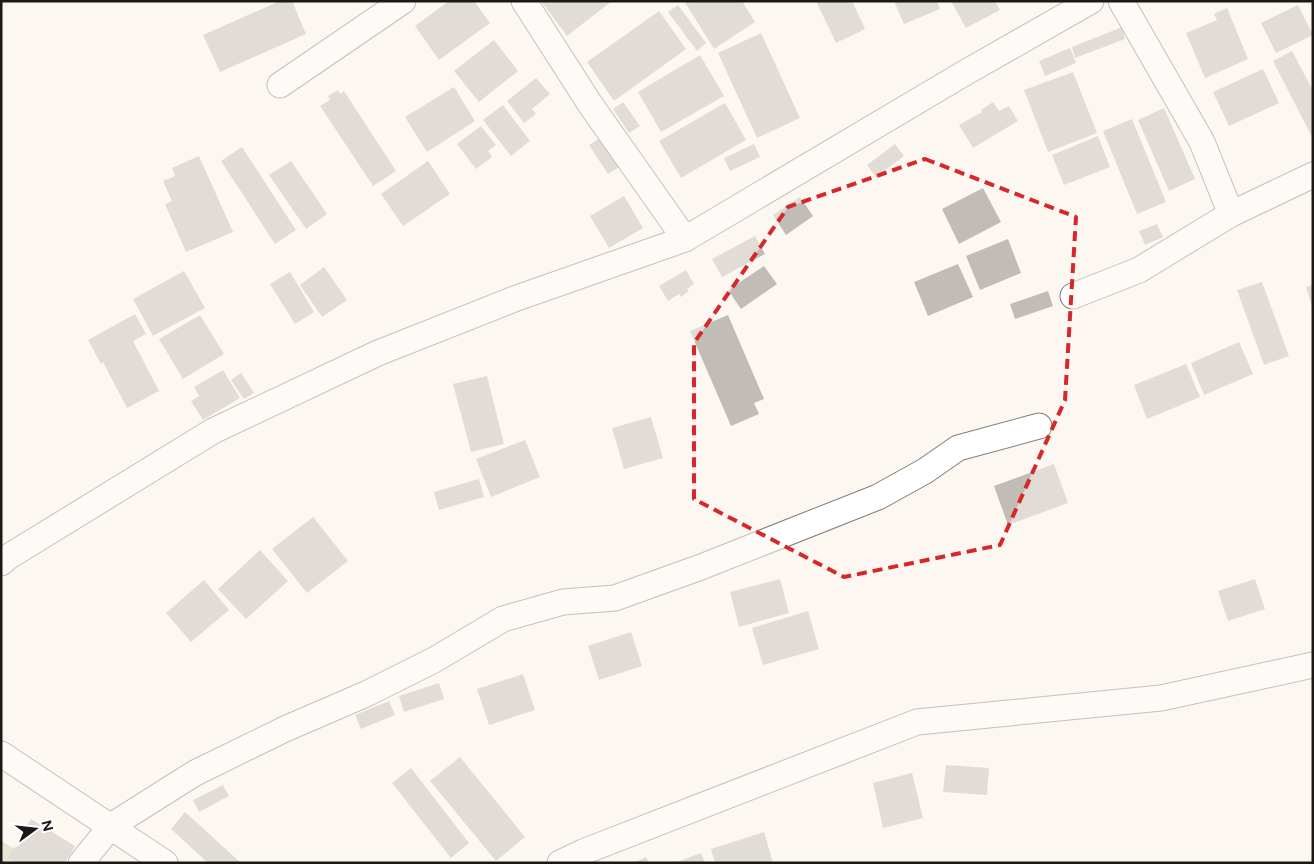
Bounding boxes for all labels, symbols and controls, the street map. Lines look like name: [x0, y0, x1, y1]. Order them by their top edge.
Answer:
north arrow: [10, 804, 60, 854]
text: N: [37, 818, 57, 833]

